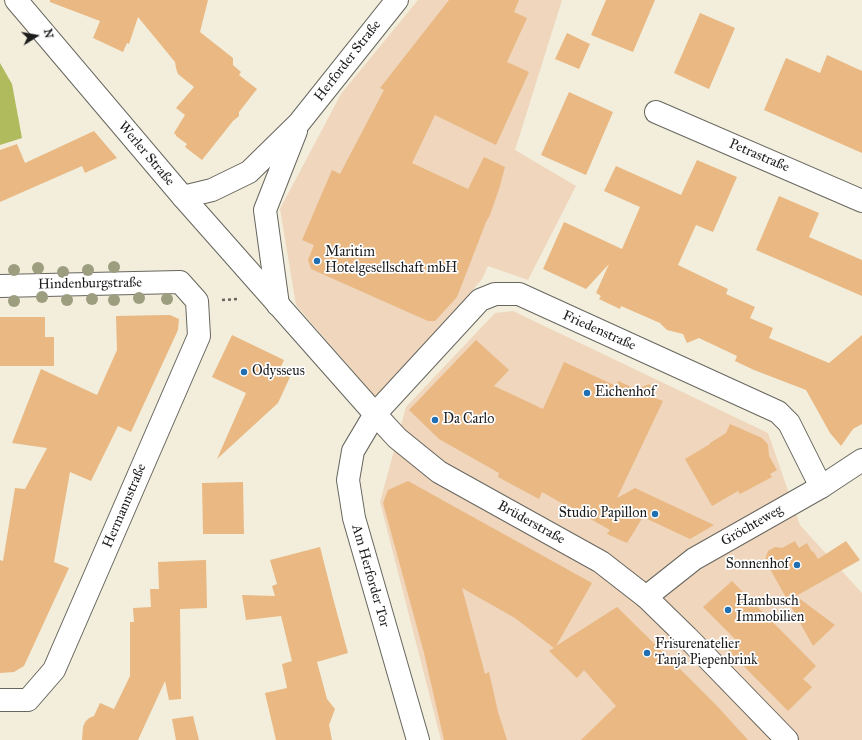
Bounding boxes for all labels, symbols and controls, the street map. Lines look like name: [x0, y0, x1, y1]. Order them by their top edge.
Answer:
north arrow: [16, 16, 56, 56]
street label: Herforder Straße: [311, 17, 385, 105]
text: N: [41, 28, 56, 39]
street label: Werler Straße: [114, 118, 178, 190]
street label: Petrastraße: [726, 136, 792, 176]
place label: Maritim Hotelgesellschaft mbH: [325, 245, 457, 278]
marker: Maritim Hotelgesellschaft mbH: [312, 256, 322, 266]
street label: Hindenburgstraße: [38, 275, 142, 293]
street label: Friedenstraße: [560, 307, 638, 355]
place label: Odysseus: [252, 364, 305, 380]
marker: Odysseus: [239, 367, 249, 377]
place label: Eichenhof: [595, 385, 655, 401]
marker: Eichenhof: [582, 388, 592, 398]
place label: Da Carlo: [443, 412, 494, 428]
marker: Da Carlo: [430, 415, 440, 425]
street label: Hermannstraße: [100, 461, 150, 551]
street label: Brüderstraße: [494, 498, 568, 548]
street label: Gröchteweg: [718, 502, 786, 550]
place label: Studio Papillon: [559, 506, 647, 522]
marker: Studio Papillon: [650, 509, 660, 519]
street label: Am Herforder Tor: [347, 523, 393, 629]
place label: Sonnenhof: [726, 557, 789, 573]
marker: Sonnenhof: [792, 560, 802, 570]
place label: Hambusch Immobilien: [736, 594, 804, 626]
marker: Hambusch Immobilien: [723, 605, 733, 615]
place label: Frisurenatelier Tanja Piepenbrink: [655, 637, 757, 670]
marker: Frisurenatelier Tanja Piepenbrink: [642, 648, 652, 658]

